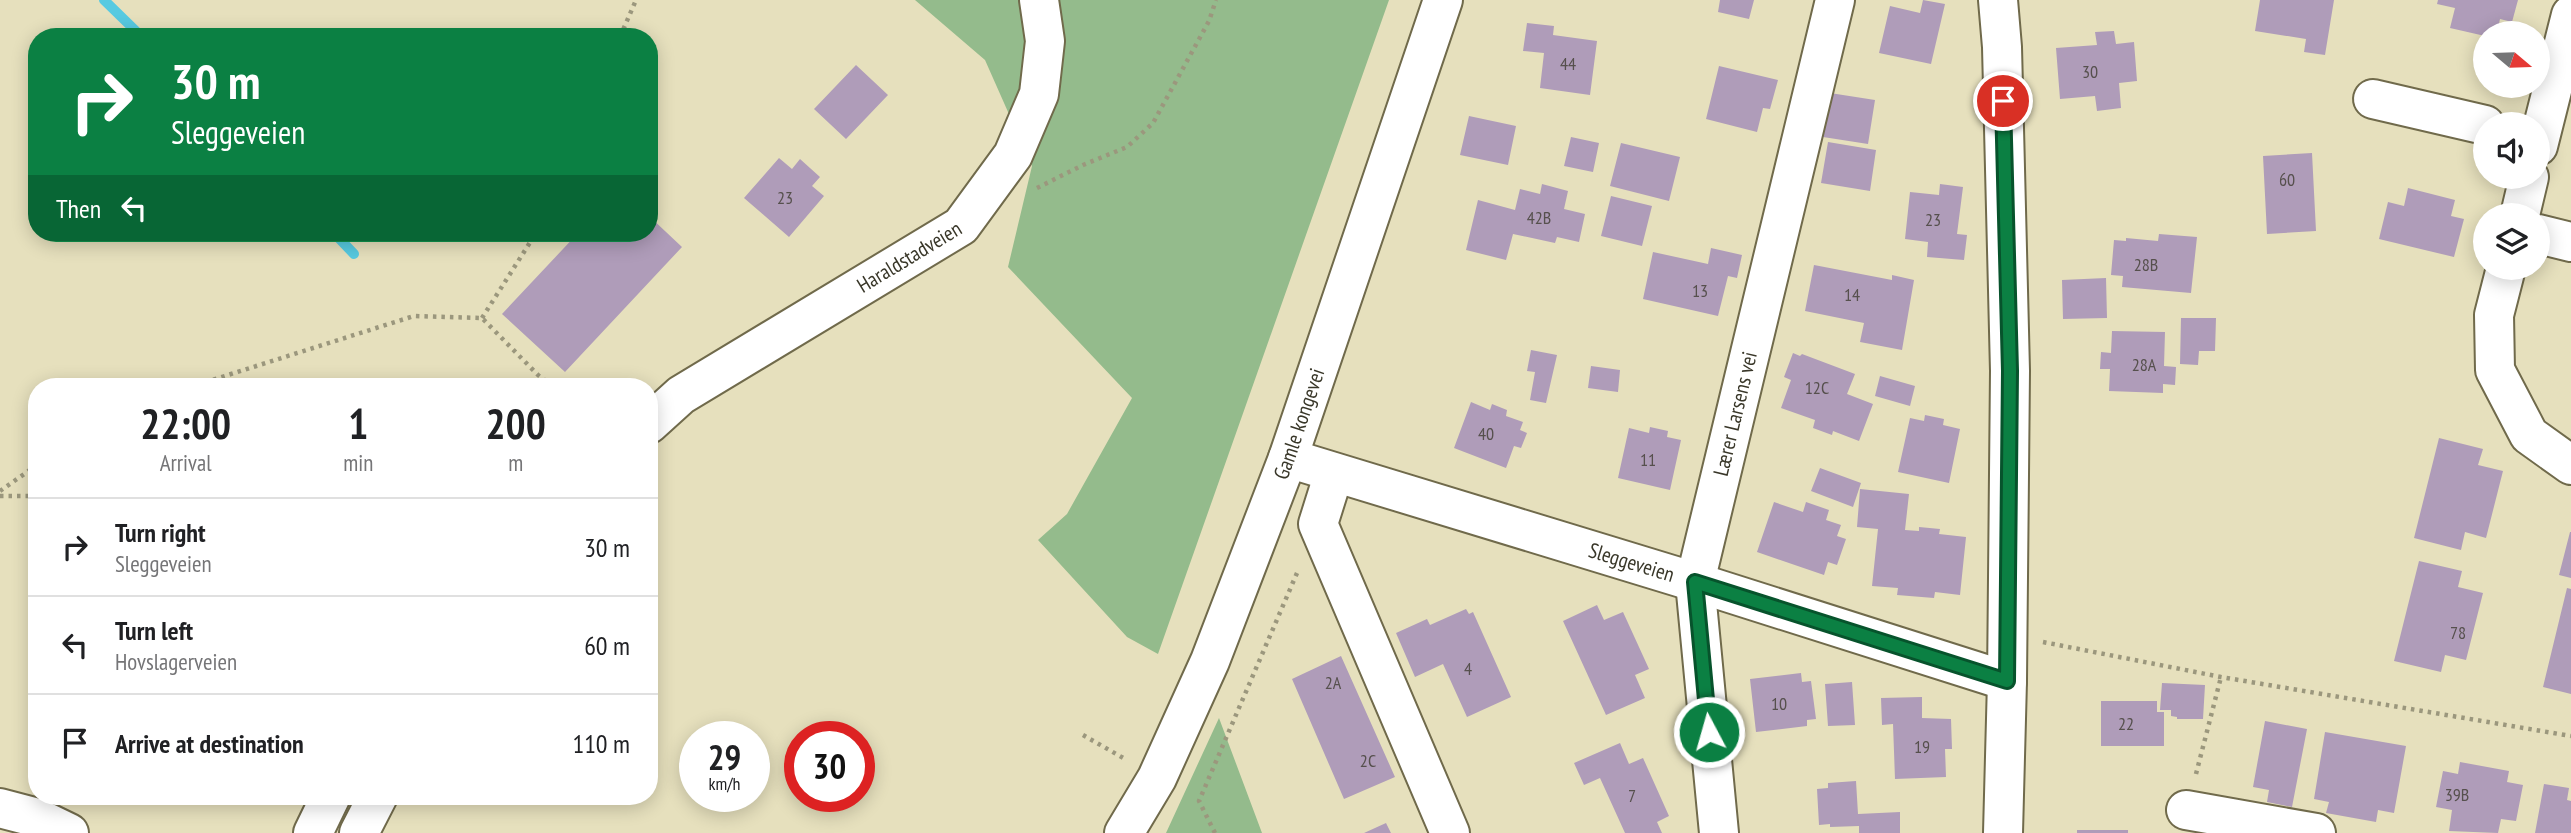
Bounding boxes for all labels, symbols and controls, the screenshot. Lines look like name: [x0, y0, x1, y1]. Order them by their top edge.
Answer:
north arrow: [2473, 21, 2550, 98]
map controls: [2473, 21, 2550, 280]
text: 30 m: [171, 49, 260, 113]
house number: 44: [1560, 52, 1576, 75]
icon: right: [56, 56, 147, 147]
house number: 30: [2082, 60, 2098, 83]
pin: [1973, 71, 2033, 131]
icon: arrive: [1984, 82, 2022, 120]
text: Sleggeveien: [171, 111, 305, 153]
button: sound: [2473, 112, 2550, 189]
house number: 60: [2279, 168, 2295, 191]
house number: 23: [777, 186, 793, 209]
icon: left: [115, 189, 153, 227]
text: Then: [56, 192, 101, 225]
button: layers: [2473, 203, 2550, 280]
house number: 42B: [1527, 206, 1551, 229]
house number: 23: [1925, 208, 1941, 231]
street label: Haraldstadveien: [852, 215, 966, 299]
house number: 28B: [2134, 253, 2158, 276]
house number: 13: [1692, 279, 1708, 302]
house number: 14: [1844, 283, 1860, 306]
street label: Lærer Larsens vei: [1707, 349, 1763, 479]
house number: 28A: [2132, 353, 2157, 376]
street label: Gamle kongevei: [1267, 365, 1330, 483]
house number: 12C: [1805, 376, 1829, 399]
text: 22:00: [140, 396, 231, 451]
text: 1: [348, 396, 368, 451]
text: 200: [486, 396, 546, 451]
house number: 40: [1478, 422, 1494, 445]
text: Arrival: [160, 448, 212, 477]
text: min: [343, 448, 373, 477]
text: m: [508, 448, 523, 477]
house number: 11: [1640, 448, 1656, 471]
text: Turn right: [115, 516, 206, 549]
icon: right: [56, 528, 94, 566]
text: 30 m: [584, 531, 630, 564]
street label: Sleggeveien: [1585, 536, 1678, 588]
text: Sleggeveien: [115, 549, 212, 578]
text: Turn left: [115, 614, 193, 647]
house number: 78: [2450, 621, 2466, 644]
icon: left: [56, 626, 94, 664]
text: 60 m: [584, 629, 630, 662]
text: Hovslagerveien: [115, 647, 237, 676]
house number: 4: [1464, 657, 1472, 680]
house number: 2A: [1325, 671, 1342, 694]
house number: 10: [1771, 692, 1787, 715]
position arrow: [1672, 695, 1746, 769]
house number: 22: [2118, 712, 2134, 735]
speed limit sign: 30: [784, 721, 875, 812]
icon: arrive: [56, 724, 94, 762]
text: Arrive at destination: [115, 727, 304, 760]
text: 110 m: [572, 727, 630, 760]
text: 29: [708, 734, 741, 780]
house number: 19: [1914, 735, 1930, 758]
house number: 2C: [1360, 749, 1376, 772]
text: km/h: [709, 772, 740, 795]
house number: 39B: [2445, 783, 2469, 806]
house number: 7: [1628, 784, 1636, 807]

